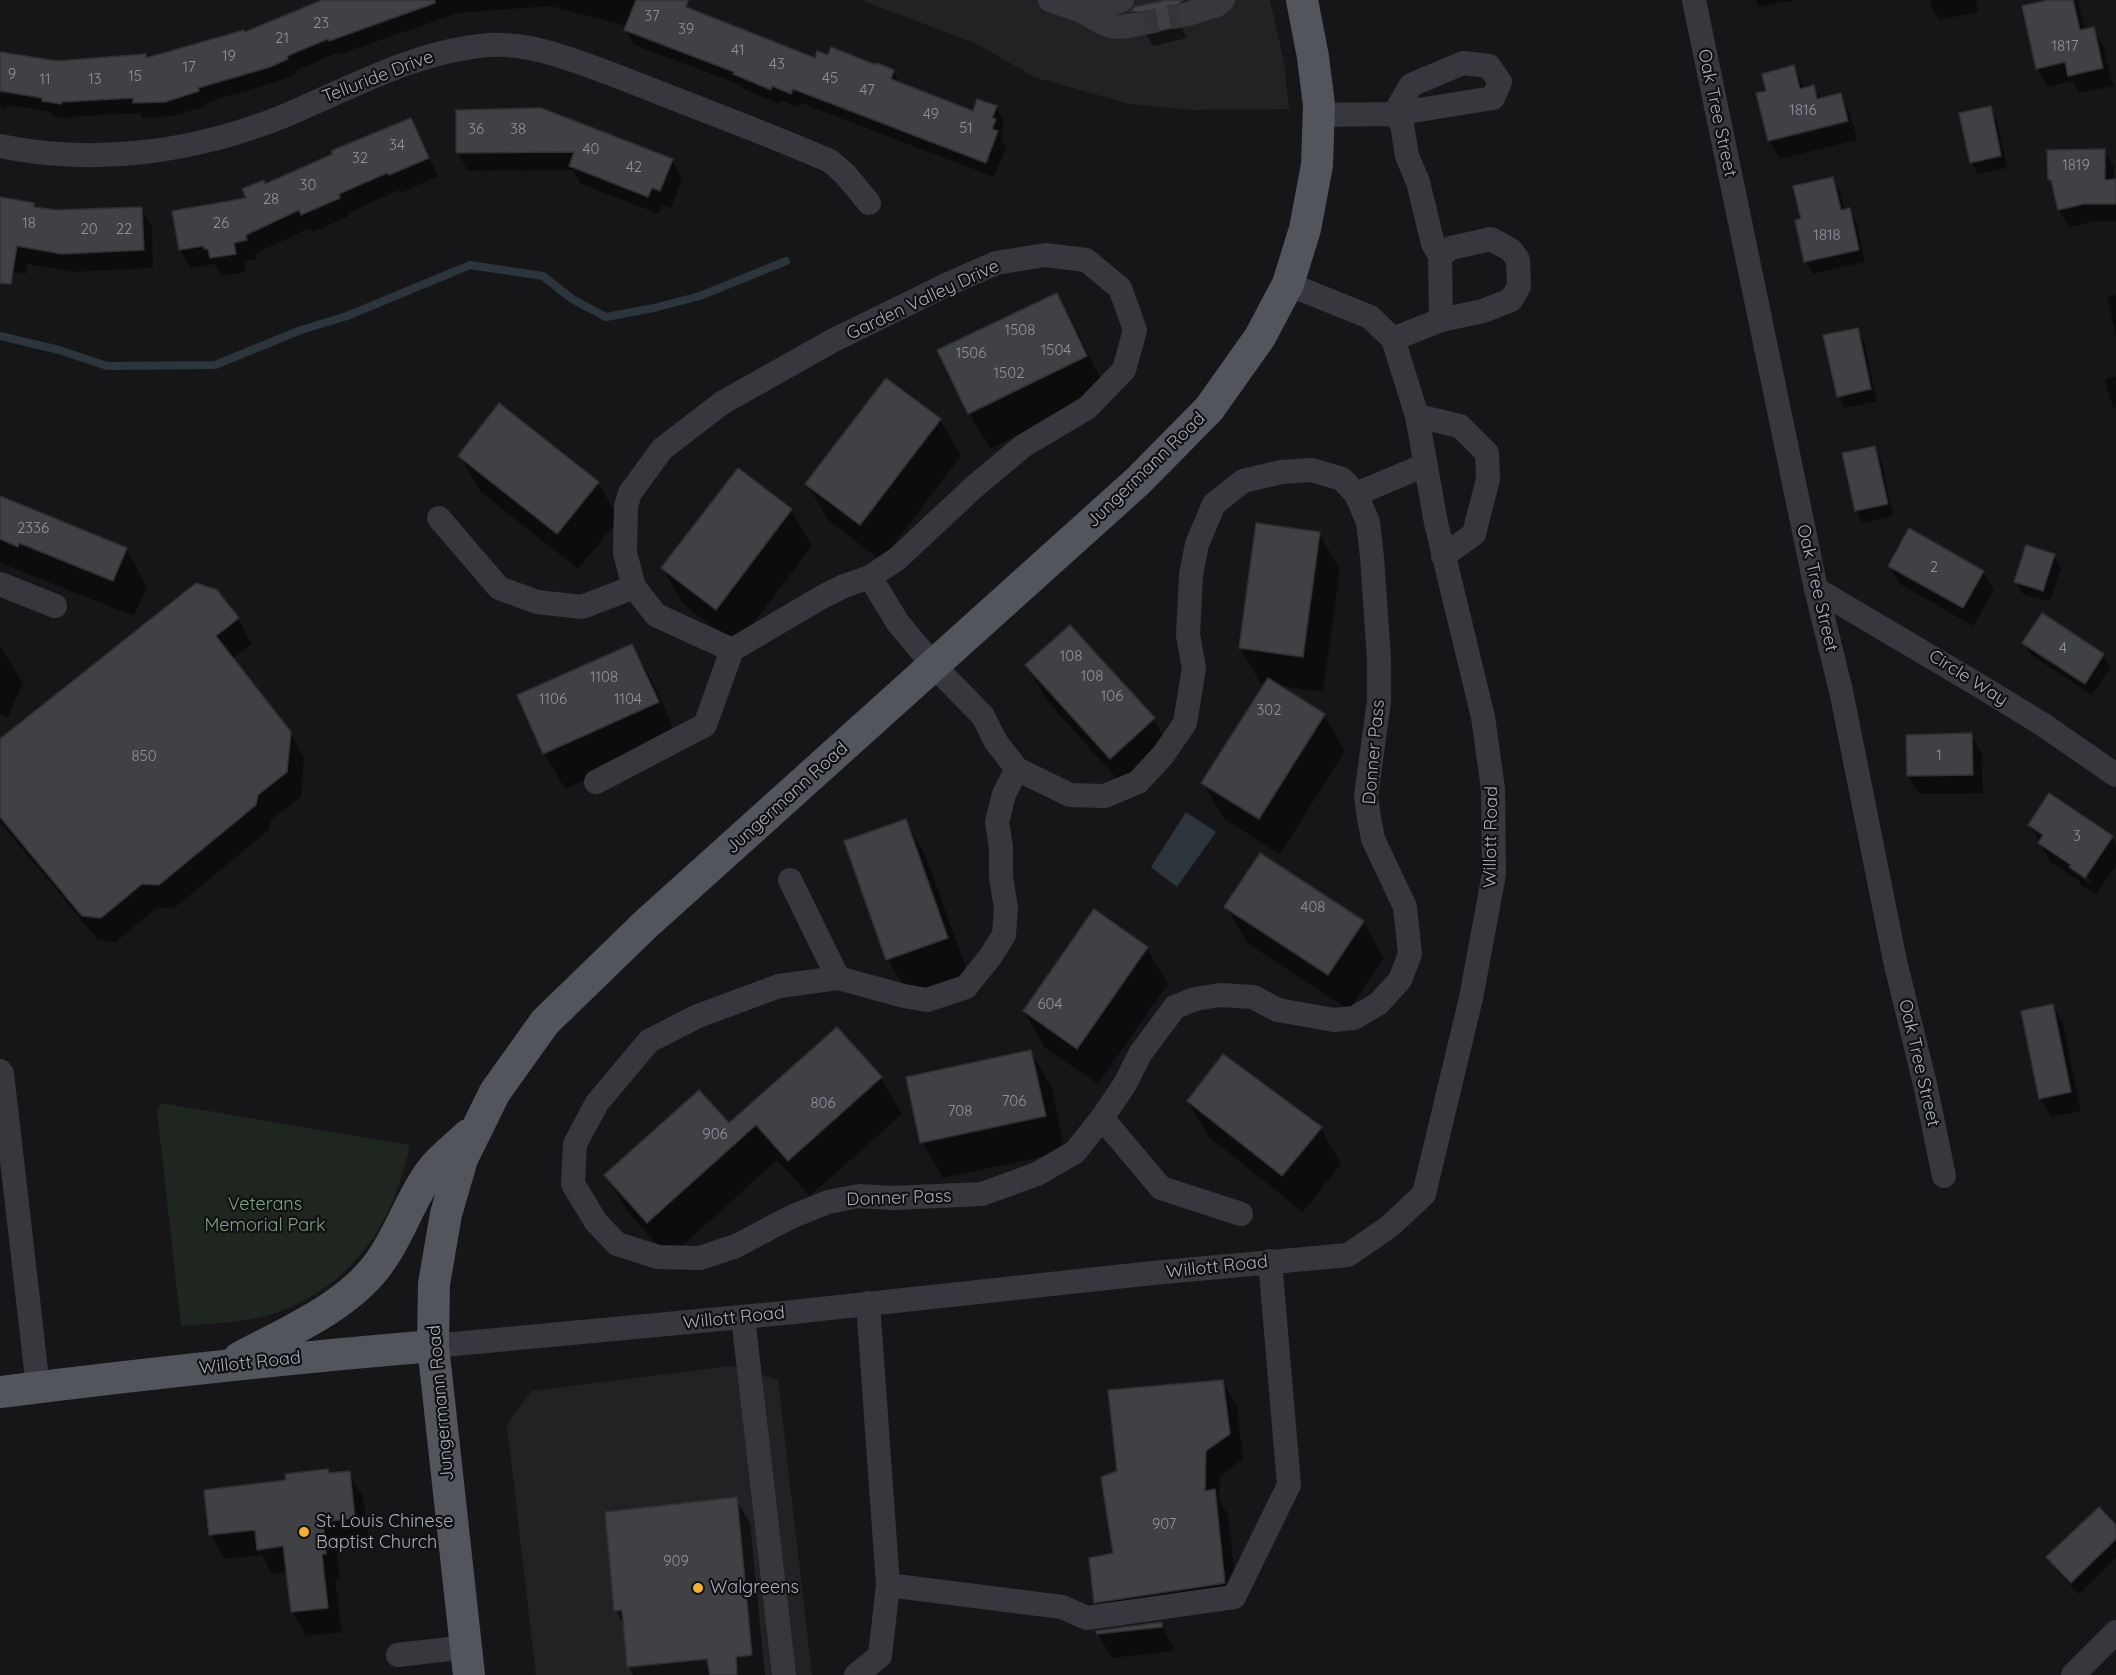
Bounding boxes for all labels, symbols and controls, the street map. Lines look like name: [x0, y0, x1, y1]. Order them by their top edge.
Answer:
house number: 37: [644, 7, 660, 25]
house number: 23: [313, 14, 329, 32]
house number: 39: [678, 20, 694, 38]
house number: 21: [275, 29, 289, 47]
house number: 1817: [2052, 37, 2078, 55]
house number: 41: [731, 41, 745, 59]
street label: Telluride Drive: [319, 46, 437, 108]
house number: 19: [222, 47, 236, 65]
street label: Oak Tree Street: [1693, 47, 1741, 179]
house number: 43: [769, 55, 785, 73]
house number: 17: [182, 58, 196, 76]
house number: 9: [8, 65, 16, 83]
house number: 15: [128, 67, 142, 85]
house number: 45: [822, 69, 838, 87]
house number: 11: [39, 70, 51, 88]
house number: 13: [88, 70, 102, 88]
house number: 47: [859, 81, 875, 99]
house number: 1816: [1789, 101, 1817, 119]
house number: 49: [923, 105, 939, 123]
house number: 51: [959, 119, 973, 137]
house number: 36: [468, 120, 484, 138]
house number: 38: [510, 120, 526, 138]
house number: 34: [389, 136, 405, 154]
house number: 40: [583, 140, 599, 158]
house number: 32: [352, 149, 368, 167]
house number: 1819: [2062, 156, 2090, 174]
house number: 42: [626, 158, 642, 176]
house number: 30: [300, 176, 316, 194]
house number: 28: [263, 190, 279, 208]
house number: 18: [22, 214, 36, 232]
house number: 26: [213, 214, 229, 232]
house number: 20: [80, 220, 98, 238]
house number: 22: [116, 220, 132, 238]
house number: 1818: [1813, 226, 1841, 244]
street label: Garden Valley Drive: [843, 255, 1003, 345]
house number: 1508: [1005, 321, 1035, 339]
house number: 1504: [1041, 341, 1071, 359]
house number: 1506: [956, 344, 986, 362]
house number: 1502: [994, 364, 1024, 382]
street label: Jungermann Road: [1082, 408, 1210, 532]
house number: 2336: [17, 519, 49, 537]
street label: Oak Tree Street: [1792, 522, 1842, 654]
house number: 2: [1930, 558, 1938, 576]
house number: 4: [2059, 639, 2067, 657]
street label: Circle Way: [1925, 645, 2011, 711]
house number: 108: [1060, 647, 1082, 665]
house number: 108: [1081, 667, 1103, 685]
house number: 1108: [590, 668, 618, 686]
house number: 106: [1101, 687, 1123, 705]
house number: 1106: [539, 690, 567, 708]
house number: 1104: [614, 690, 642, 708]
street label: Donner Pass: [1359, 699, 1389, 805]
house number: 302: [1256, 701, 1282, 719]
street label: Jungermann Road: [722, 738, 852, 858]
house number: 1: [1936, 746, 1942, 764]
house number: 850: [131, 747, 157, 765]
street label: Willott Road: [1479, 786, 1503, 888]
house number: 3: [2073, 827, 2081, 845]
house number: 408: [1301, 898, 1325, 916]
house number: 604: [1038, 995, 1062, 1013]
street label: Oak Tree Street: [1894, 997, 1944, 1129]
house number: 706: [1002, 1092, 1026, 1110]
house number: 806: [810, 1094, 836, 1112]
house number: 708: [948, 1102, 972, 1120]
house number: 906: [702, 1125, 728, 1143]
street label: Donner Pass: [846, 1185, 952, 1211]
park label: Veterans Memorial Park: [204, 1194, 326, 1236]
street label: Willott Road: [1165, 1251, 1269, 1283]
street label: Willott Road: [682, 1302, 786, 1334]
street label: Jungermann Road: [423, 1324, 459, 1482]
street label: Willott Road: [198, 1347, 302, 1379]
place label: St. Louis Chinese Baptist Church: [316, 1511, 453, 1553]
house number: 907: [1152, 1515, 1176, 1533]
marker: St. Louis Chinese Baptist Church: [297, 1525, 311, 1539]
house number: 909: [663, 1552, 689, 1570]
place label: Walgreens: [710, 1577, 799, 1599]
marker: Walgreens: [691, 1581, 705, 1595]

